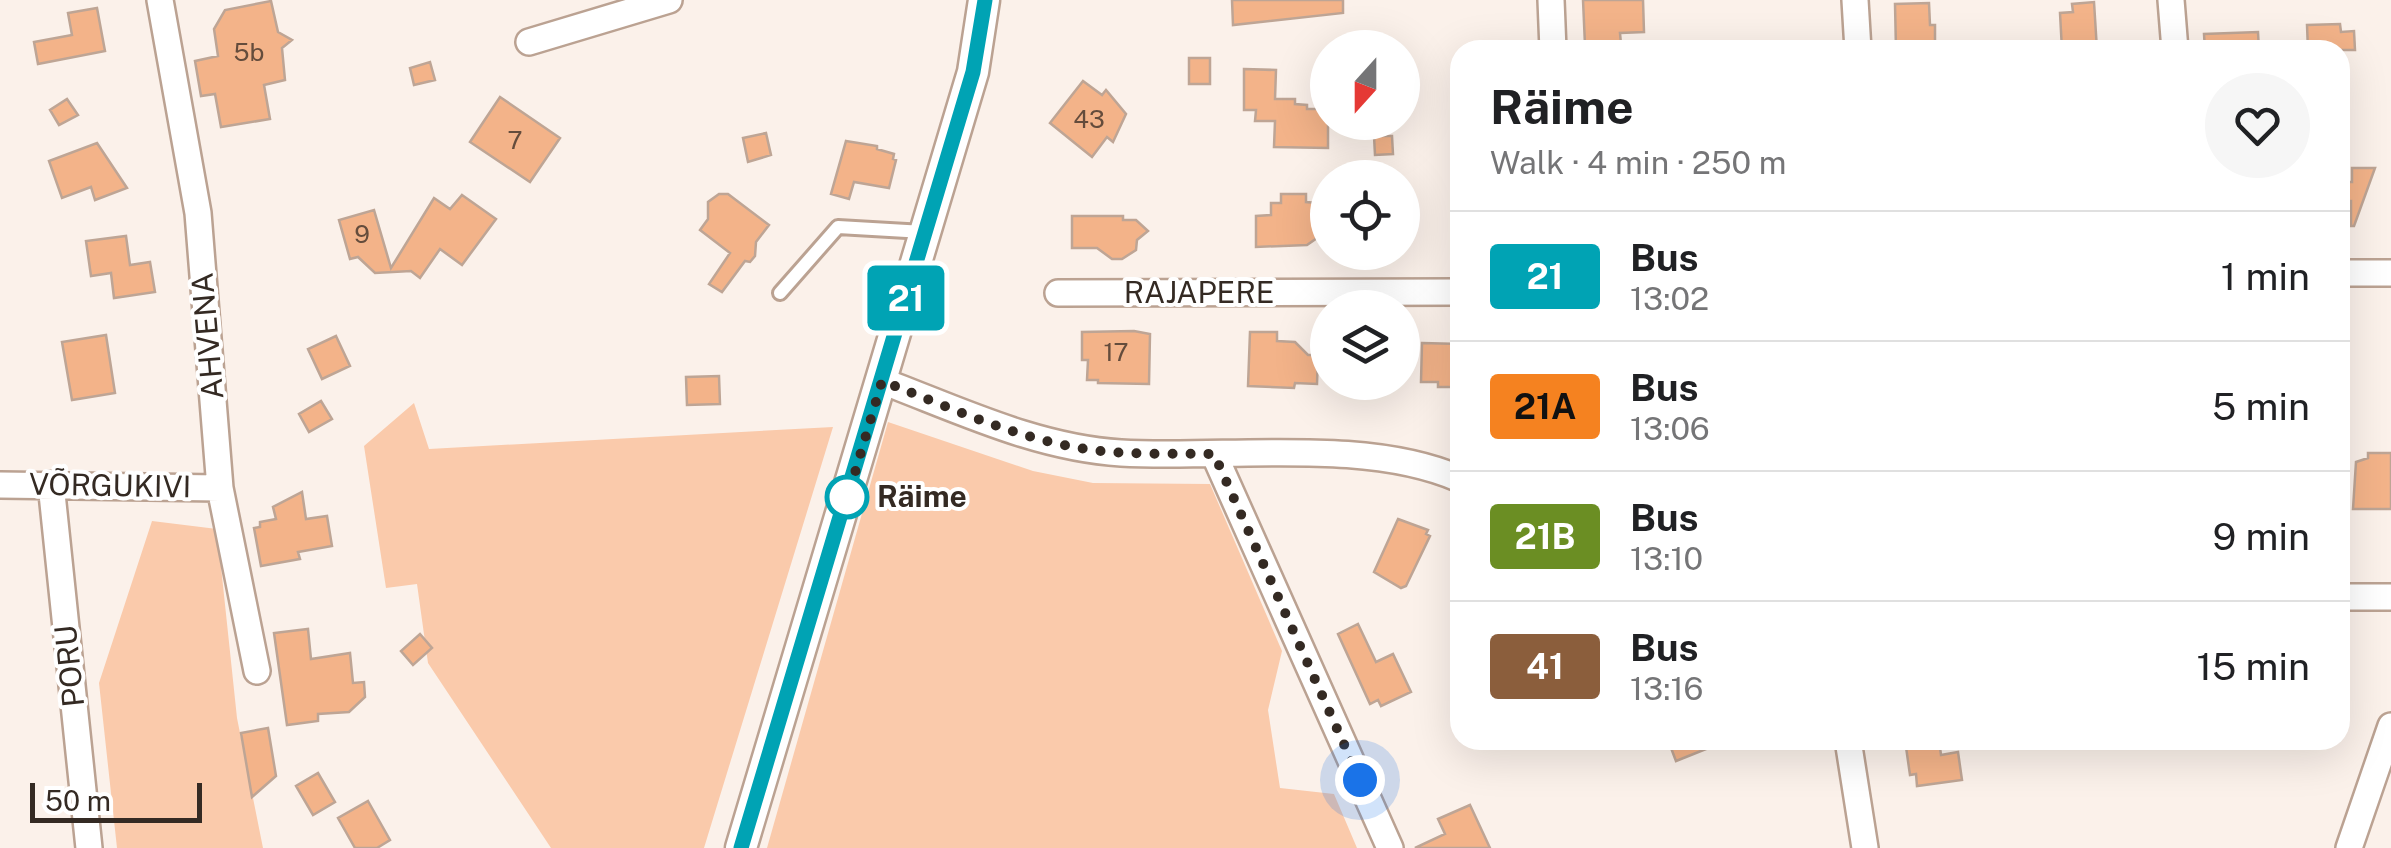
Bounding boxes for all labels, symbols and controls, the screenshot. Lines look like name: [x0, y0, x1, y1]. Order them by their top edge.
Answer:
north arrow: [1310, 30, 1420, 140]
map controls: [1310, 30, 1420, 400]
house number: 5b: [234, 37, 264, 67]
button: heart: [2205, 73, 2310, 178]
text: Räime: [1490, 78, 1634, 135]
house number: 43: [1073, 104, 1105, 134]
house number: 7: [507, 125, 523, 155]
text: Walk · 4 min · 250 m: [1490, 144, 1786, 181]
button: locate: [1310, 160, 1420, 270]
house number: 9: [354, 219, 370, 249]
text: Bus: [1630, 235, 1699, 280]
text: 1 min: [2221, 254, 2310, 299]
text: 21: [1526, 256, 1564, 297]
line badge: 21: [861, 266, 951, 330]
street label: AHVENA: [184, 271, 230, 401]
street label: RAJAPERE: [1124, 274, 1274, 310]
text: 21: [887, 278, 925, 319]
text: 13:02: [1630, 280, 1709, 317]
button: layers: [1310, 290, 1420, 400]
house number: 17: [1103, 337, 1129, 367]
text: Bus: [1630, 365, 1699, 410]
text: 5 min: [2212, 384, 2310, 429]
text: 21A: [1514, 386, 1576, 427]
text: 13:06: [1630, 410, 1710, 447]
street label: VÕRGUKIVI: [29, 466, 191, 504]
marker: Räime: [826, 476, 868, 518]
place label: Räime: [877, 478, 967, 514]
text: Bus: [1630, 495, 1699, 540]
text: 9 min: [2213, 514, 2310, 559]
text: 21B: [1514, 516, 1576, 557]
text: 13:10: [1630, 540, 1703, 577]
street label: PORU: [47, 623, 91, 709]
text: Bus: [1630, 625, 1699, 670]
text: 15 min: [2197, 644, 2310, 689]
text: 41: [1526, 646, 1564, 687]
text: 13:16: [1630, 670, 1703, 707]
your location: [1335, 755, 1385, 805]
scale bar: [30, 778, 202, 822]
text: 50 m: [45, 784, 111, 817]

